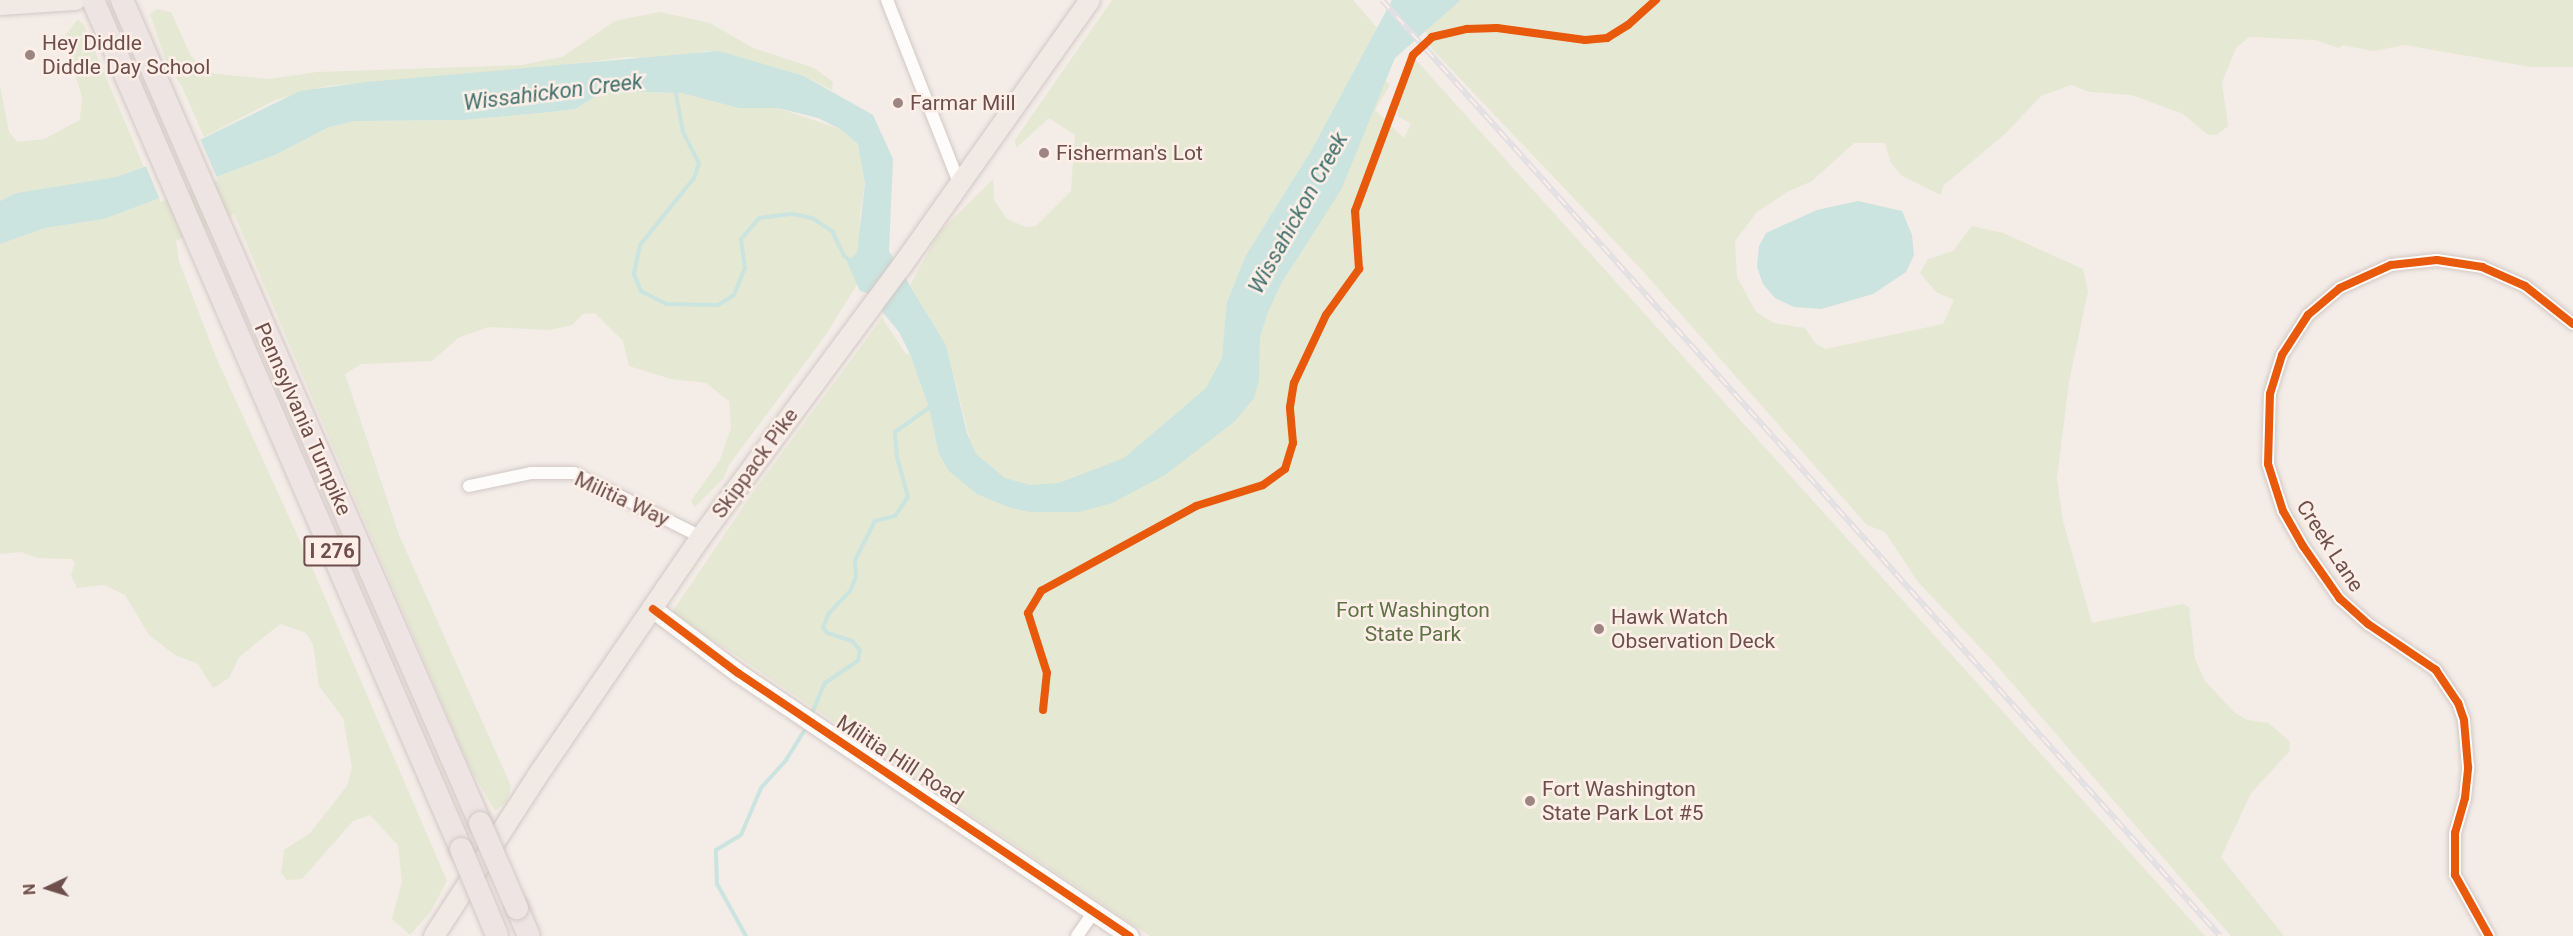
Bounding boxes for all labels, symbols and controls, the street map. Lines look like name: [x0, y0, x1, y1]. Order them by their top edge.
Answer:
place label: Hey Diddle Diddle Day School: [42, 30, 210, 80]
marker: Hey Diddle Diddle Day School: [23, 48, 37, 62]
water label: Wissahickon Creek: [462, 68, 644, 116]
place label: Farmar Mill: [910, 90, 1016, 116]
marker: Farmar Mill: [891, 96, 905, 110]
water label: Wissahickon Creek: [1243, 128, 1353, 298]
place label: Fisherman's Lot: [1056, 140, 1203, 166]
marker: Fisherman's Lot: [1037, 146, 1051, 160]
street label: Pennsylvania Turnpike: [249, 319, 357, 519]
street label: Skippack Pike: [707, 403, 803, 523]
street label: Militia Way: [571, 466, 673, 532]
street label: Creek Lane: [2291, 495, 2369, 597]
road number: I 276: [302, 534, 362, 568]
park label: Fort Washington State Park: [1336, 597, 1490, 647]
place label: Hawk Watch Observation Deck: [1611, 604, 1775, 654]
marker: Hawk Watch Observation Deck: [1592, 622, 1606, 636]
street label: Militia Hill Road: [832, 710, 968, 810]
place label: Fort Washington State Park Lot #5: [1542, 776, 1704, 826]
marker: Fort Washington State Park Lot #5: [1523, 794, 1537, 808]
north arrow: [18, 858, 78, 918]
text: N: [20, 883, 39, 896]

